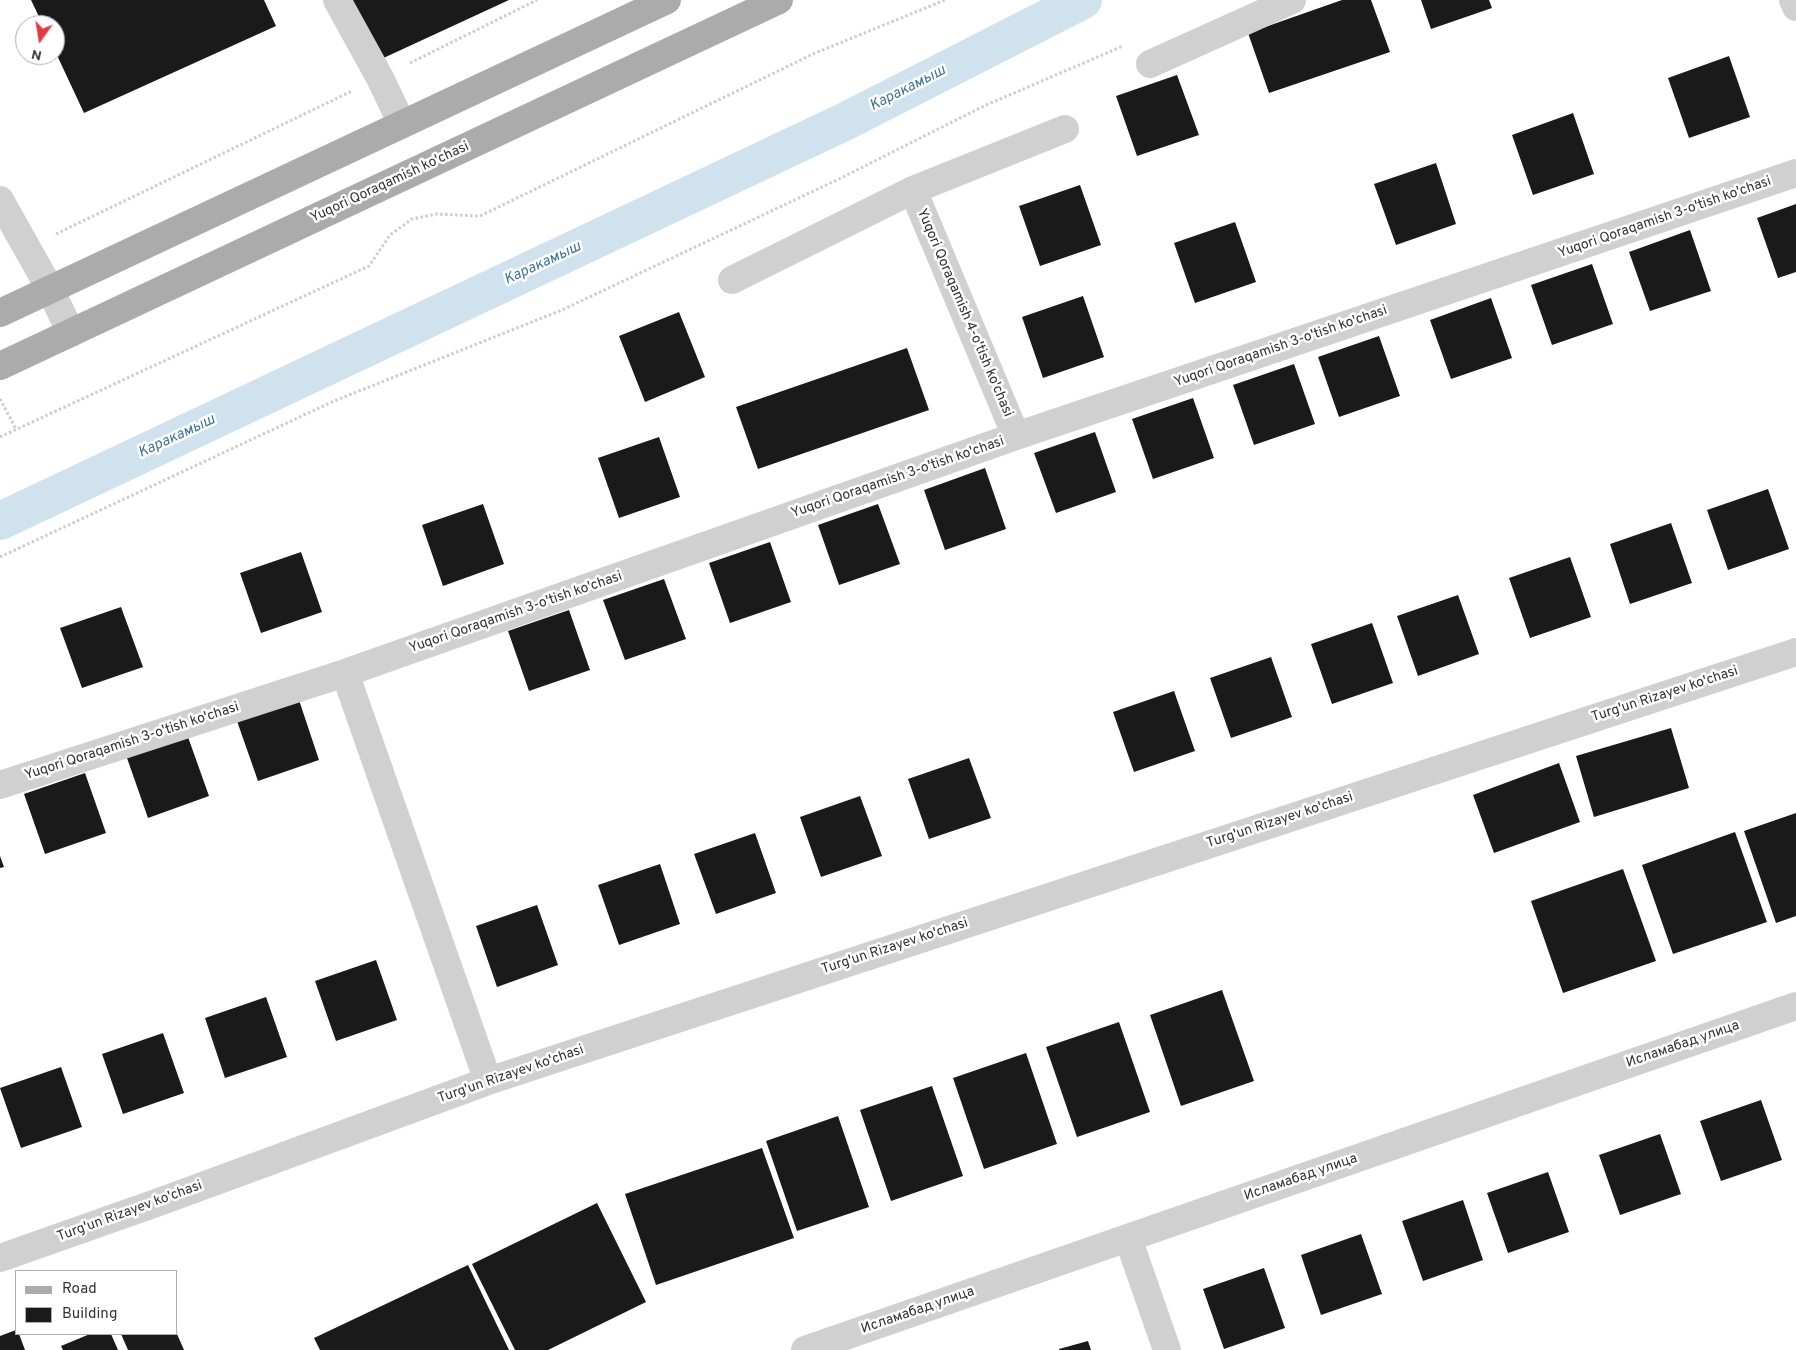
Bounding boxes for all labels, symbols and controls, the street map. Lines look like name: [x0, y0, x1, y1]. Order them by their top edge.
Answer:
north arrow: [15, 15, 65, 65]
text: N: [30, 45, 44, 64]
water label: Каракамыш: [867, 62, 949, 116]
street label: Yuqori Qoraqamish ko'chasi: [308, 139, 472, 227]
street label: Yuqori Qoraqamish 3-o'tish ko'chasi: [1556, 174, 1774, 262]
street label: Yuqori Qoraqamish 4-o'tish ko'chasi: [912, 206, 1016, 420]
water label: Каракамыш: [502, 238, 584, 290]
street label: Yuqori Qoraqamish 3-o'tish ko'chasi: [1172, 303, 1390, 391]
water label: Каракамыш: [136, 411, 218, 463]
street label: Yuqori Qoraqamish 3-o'tish ko'chasi: [789, 434, 1007, 522]
street label: Yuqori Qoraqamish 3-o'tish ko'chasi: [407, 569, 625, 657]
street label: Turg'un Rizayev ko'chasi: [1590, 663, 1740, 727]
street label: Yuqori Qoraqamish 3-o'tish ko'chasi: [23, 699, 241, 785]
street label: Turg'un Rizayev ko'chasi: [1205, 789, 1355, 853]
street label: Turg'un Rizayev ko'chasi: [820, 915, 970, 979]
street label: Исламабад улица: [1624, 1018, 1742, 1072]
street label: Turg'un Rizayev ko'chasi: [436, 1042, 586, 1108]
street label: Исламабад улица: [1242, 1151, 1360, 1205]
street label: Turg'un Rizayev ko'chasi: [55, 1178, 205, 1246]
legend: [15, 1270, 178, 1335]
text: Road: [62, 1280, 97, 1299]
street label: Исламабад улица: [859, 1284, 977, 1338]
text: Building: [62, 1305, 117, 1324]

